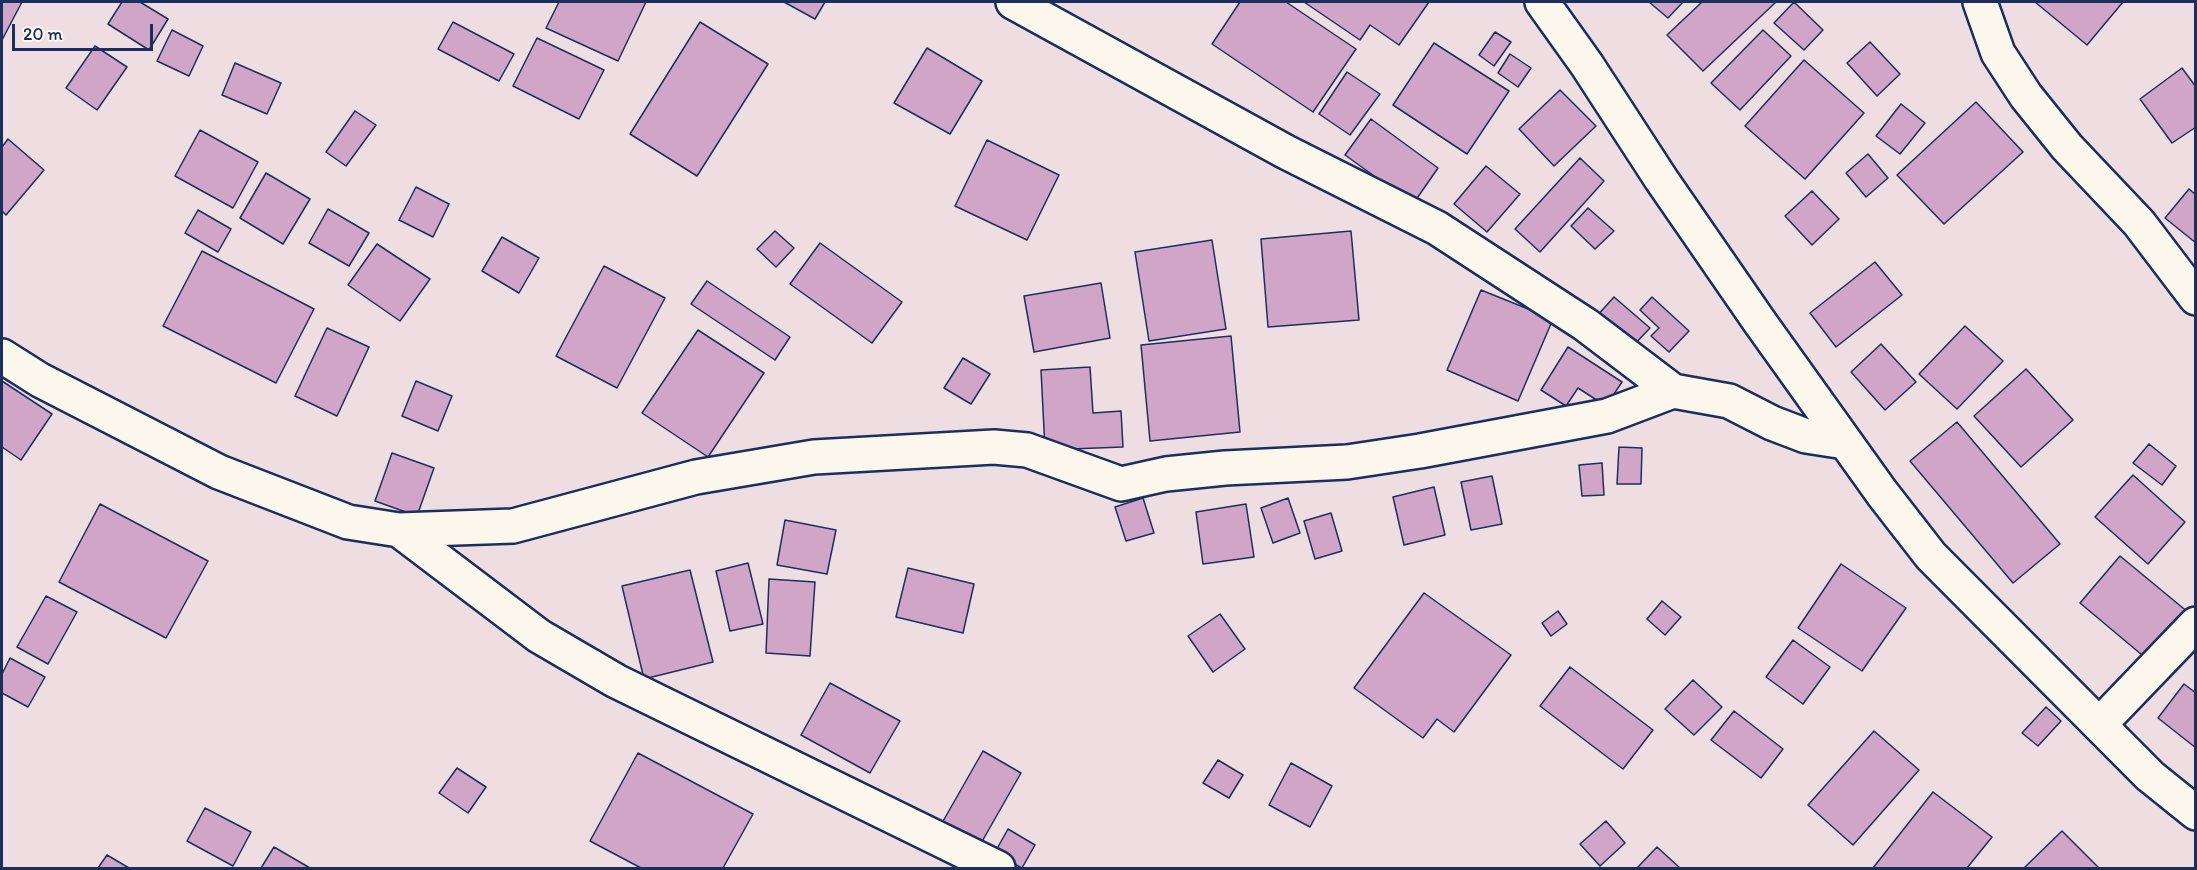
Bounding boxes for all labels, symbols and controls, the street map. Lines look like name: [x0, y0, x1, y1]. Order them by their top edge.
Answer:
scale bar: [15, 12, 156, 50]
text: 20 m: [23, 23, 63, 45]

